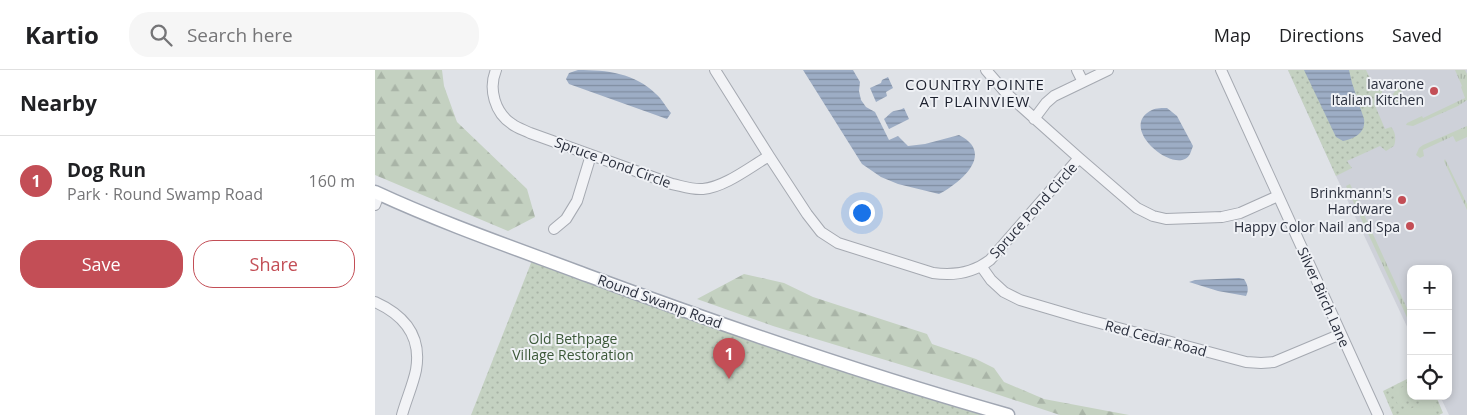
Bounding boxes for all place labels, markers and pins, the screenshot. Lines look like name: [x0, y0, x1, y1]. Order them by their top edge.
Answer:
place label: Iavarone Italian Kitchen: [1331, 74, 1424, 109]
marker: Iavarone Italian Kitchen: [1428, 85, 1440, 97]
place label: Brinkmann's Hardware: [1310, 183, 1392, 218]
marker: Brinkmann's Hardware: [1396, 194, 1408, 206]
place label: Happy Color Nail and Spa: [1234, 217, 1400, 236]
marker: Happy Color Nail and Spa: [1404, 220, 1416, 232]
pin: 1: [713, 338, 745, 379]

